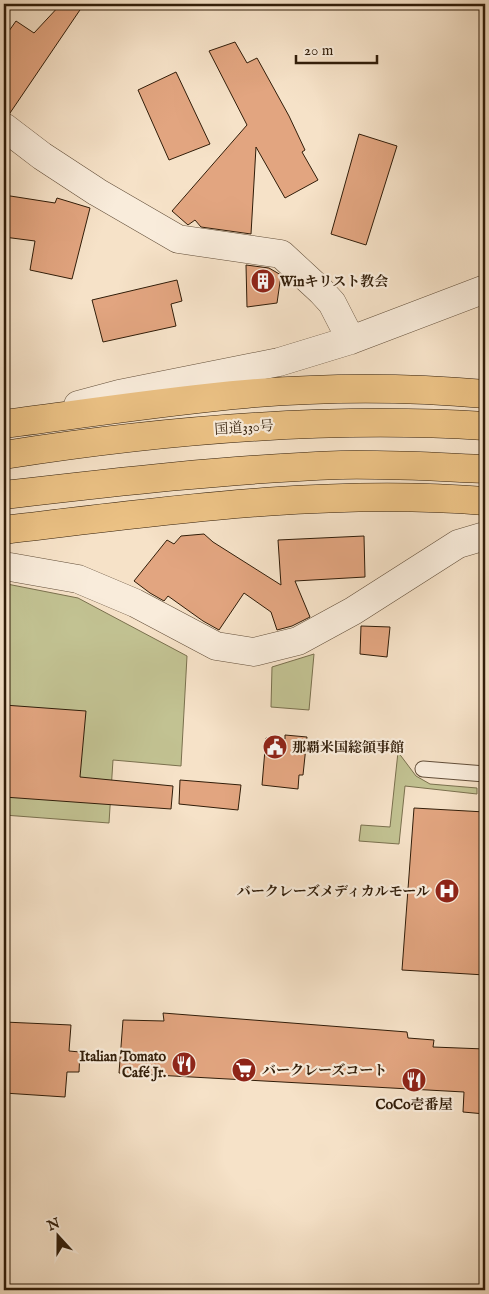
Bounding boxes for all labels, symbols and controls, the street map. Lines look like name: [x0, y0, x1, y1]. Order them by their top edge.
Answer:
scale bar: [296, 32, 378, 64]
text: 20 m: [304, 41, 334, 60]
building icon: Winキリスト教会: [250, 268, 276, 294]
place label: Winキリスト教会: [279, 273, 388, 291]
street label: 国道330号: [214, 417, 274, 439]
public building icon: 那覇米国総領事館: [262, 734, 288, 760]
place label: 那覇米国総領事館: [292, 739, 404, 757]
hospital icon: バークレーズメディカルモール: [434, 878, 460, 904]
place label: バークレーズメディカルモール: [237, 883, 430, 901]
place label: Italian Tomato Café Jr.: [79, 1048, 166, 1082]
restaurant icon: Italian Tomato Café Jr.: [171, 1051, 197, 1077]
supermarket icon: バークレーズコート: [231, 1057, 257, 1083]
place label: バークレーズコート: [262, 1062, 387, 1080]
restaurant icon: CoCo壱番屋: [401, 1067, 427, 1093]
place label: CoCo壱番屋: [375, 1096, 453, 1114]
north arrow: [32, 1212, 82, 1262]
text: N: [44, 1214, 63, 1236]

